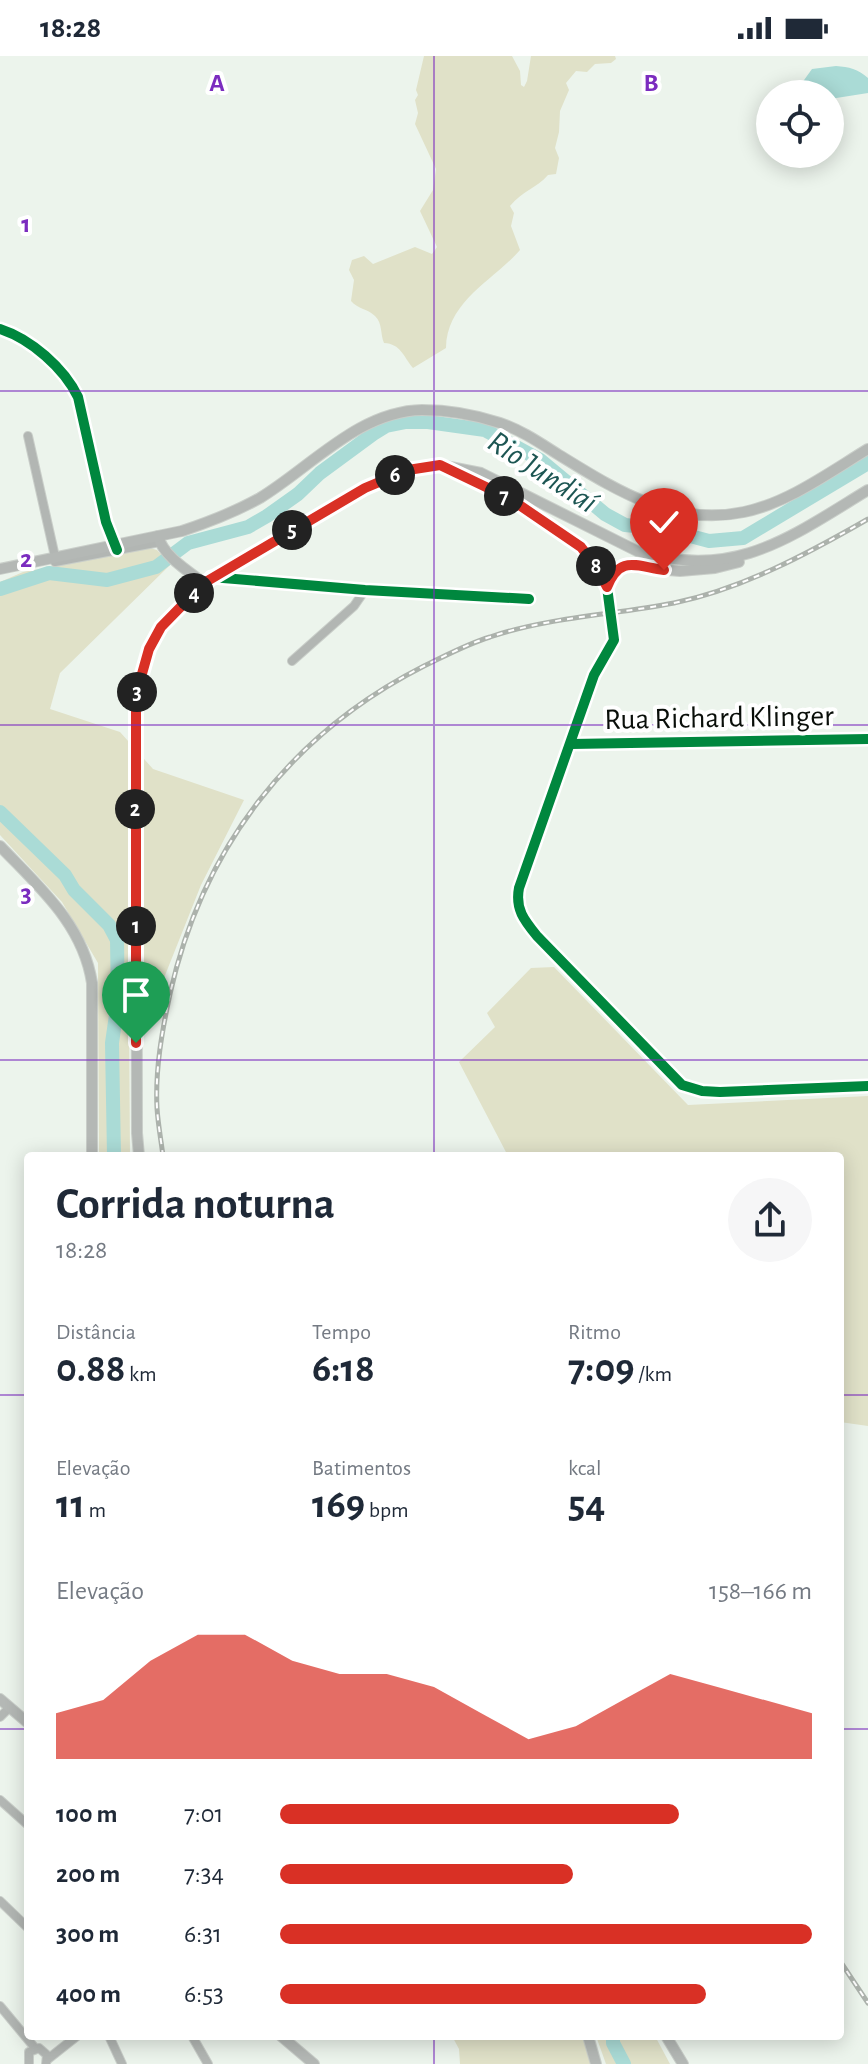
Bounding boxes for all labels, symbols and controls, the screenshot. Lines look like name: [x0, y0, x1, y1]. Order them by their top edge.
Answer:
text: 18:28: [40, 13, 101, 43]
text: A: [209, 70, 225, 96]
text: B: [643, 70, 659, 96]
map controls: [756, 80, 844, 168]
button: locate: [756, 80, 844, 168]
text: 1: [21, 211, 31, 237]
water label: Rio Jundiaí: [482, 425, 604, 520]
pin: 6: [375, 455, 415, 495]
text: 6: [390, 464, 400, 486]
pin: 7: [484, 476, 524, 516]
text: 7: [499, 485, 509, 507]
pin: [630, 488, 698, 570]
icon: check: [642, 500, 686, 544]
pin: 5: [272, 510, 312, 550]
text: 5: [287, 519, 297, 541]
text: 2: [20, 546, 32, 572]
pin: 8: [576, 546, 616, 586]
text: 8: [591, 555, 601, 577]
pin: 4: [174, 573, 214, 613]
text: 4: [188, 582, 200, 604]
pin: 3: [117, 672, 157, 712]
text: 3: [132, 681, 142, 703]
street label: Rua Richard Klinger: [604, 701, 834, 735]
pin: 2: [115, 789, 155, 829]
text: 2: [130, 798, 140, 820]
text: 3: [20, 881, 32, 907]
pin: 1: [116, 906, 156, 946]
text: 1: [132, 915, 140, 937]
pin: [102, 961, 170, 1043]
icon: arrive: [114, 973, 158, 1017]
button: share: [728, 1178, 812, 1262]
text: Corrida noturna: [56, 1183, 335, 1227]
text: 18:28: [56, 1237, 107, 1263]
text: Distância: [56, 1321, 136, 1343]
text: Tempo: [312, 1321, 371, 1343]
text: Ritmo: [568, 1321, 621, 1343]
text: 0.88: [56, 1349, 125, 1389]
text: 6:18: [312, 1349, 375, 1389]
text: 7:09: [568, 1349, 635, 1389]
text: km: [125, 1363, 157, 1385]
text: /km: [635, 1363, 672, 1385]
text: Elevação: [56, 1457, 130, 1479]
text: Batimentos: [312, 1457, 411, 1479]
text: kcal: [568, 1457, 602, 1479]
text: 11: [56, 1485, 85, 1525]
text: 169: [312, 1485, 365, 1525]
text: 54: [568, 1485, 605, 1525]
text: m: [85, 1499, 106, 1521]
text: bpm: [365, 1499, 409, 1521]
text: Elevação: [56, 1578, 144, 1604]
text: 158–166 m: [709, 1578, 812, 1604]
text: 100 m: [56, 1801, 117, 1827]
text: 7:01: [184, 1801, 223, 1827]
text: 200 m: [56, 1861, 120, 1887]
text: 7:34: [184, 1861, 224, 1887]
text: 300 m: [56, 1921, 119, 1947]
text: 6:31: [184, 1921, 222, 1947]
text: 400 m: [56, 1981, 121, 2007]
text: 6:53: [184, 1981, 224, 2007]

